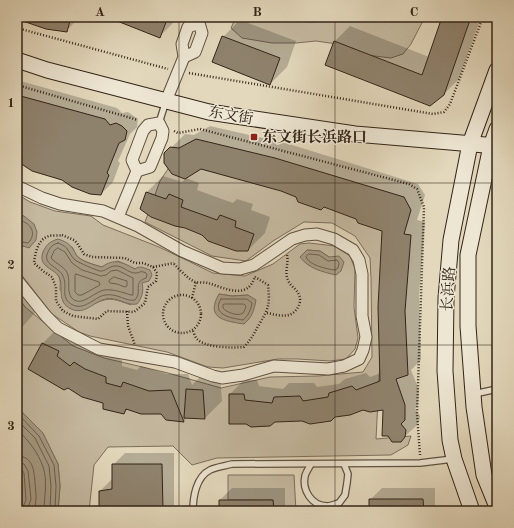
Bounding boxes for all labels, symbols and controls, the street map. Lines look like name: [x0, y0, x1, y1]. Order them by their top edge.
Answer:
text: A: [95, 6, 105, 19]
text: B: [252, 6, 262, 19]
text: C: [410, 6, 418, 19]
text: 1: [7, 97, 15, 110]
street label: 东文街: [207, 103, 255, 128]
place label: 东文街长浜路口: [262, 128, 367, 146]
marker: 东文街长浜路口: [249, 132, 259, 142]
text: 2: [7, 259, 15, 272]
street label: 长浜路: [438, 266, 459, 312]
text: 3: [7, 420, 15, 433]

